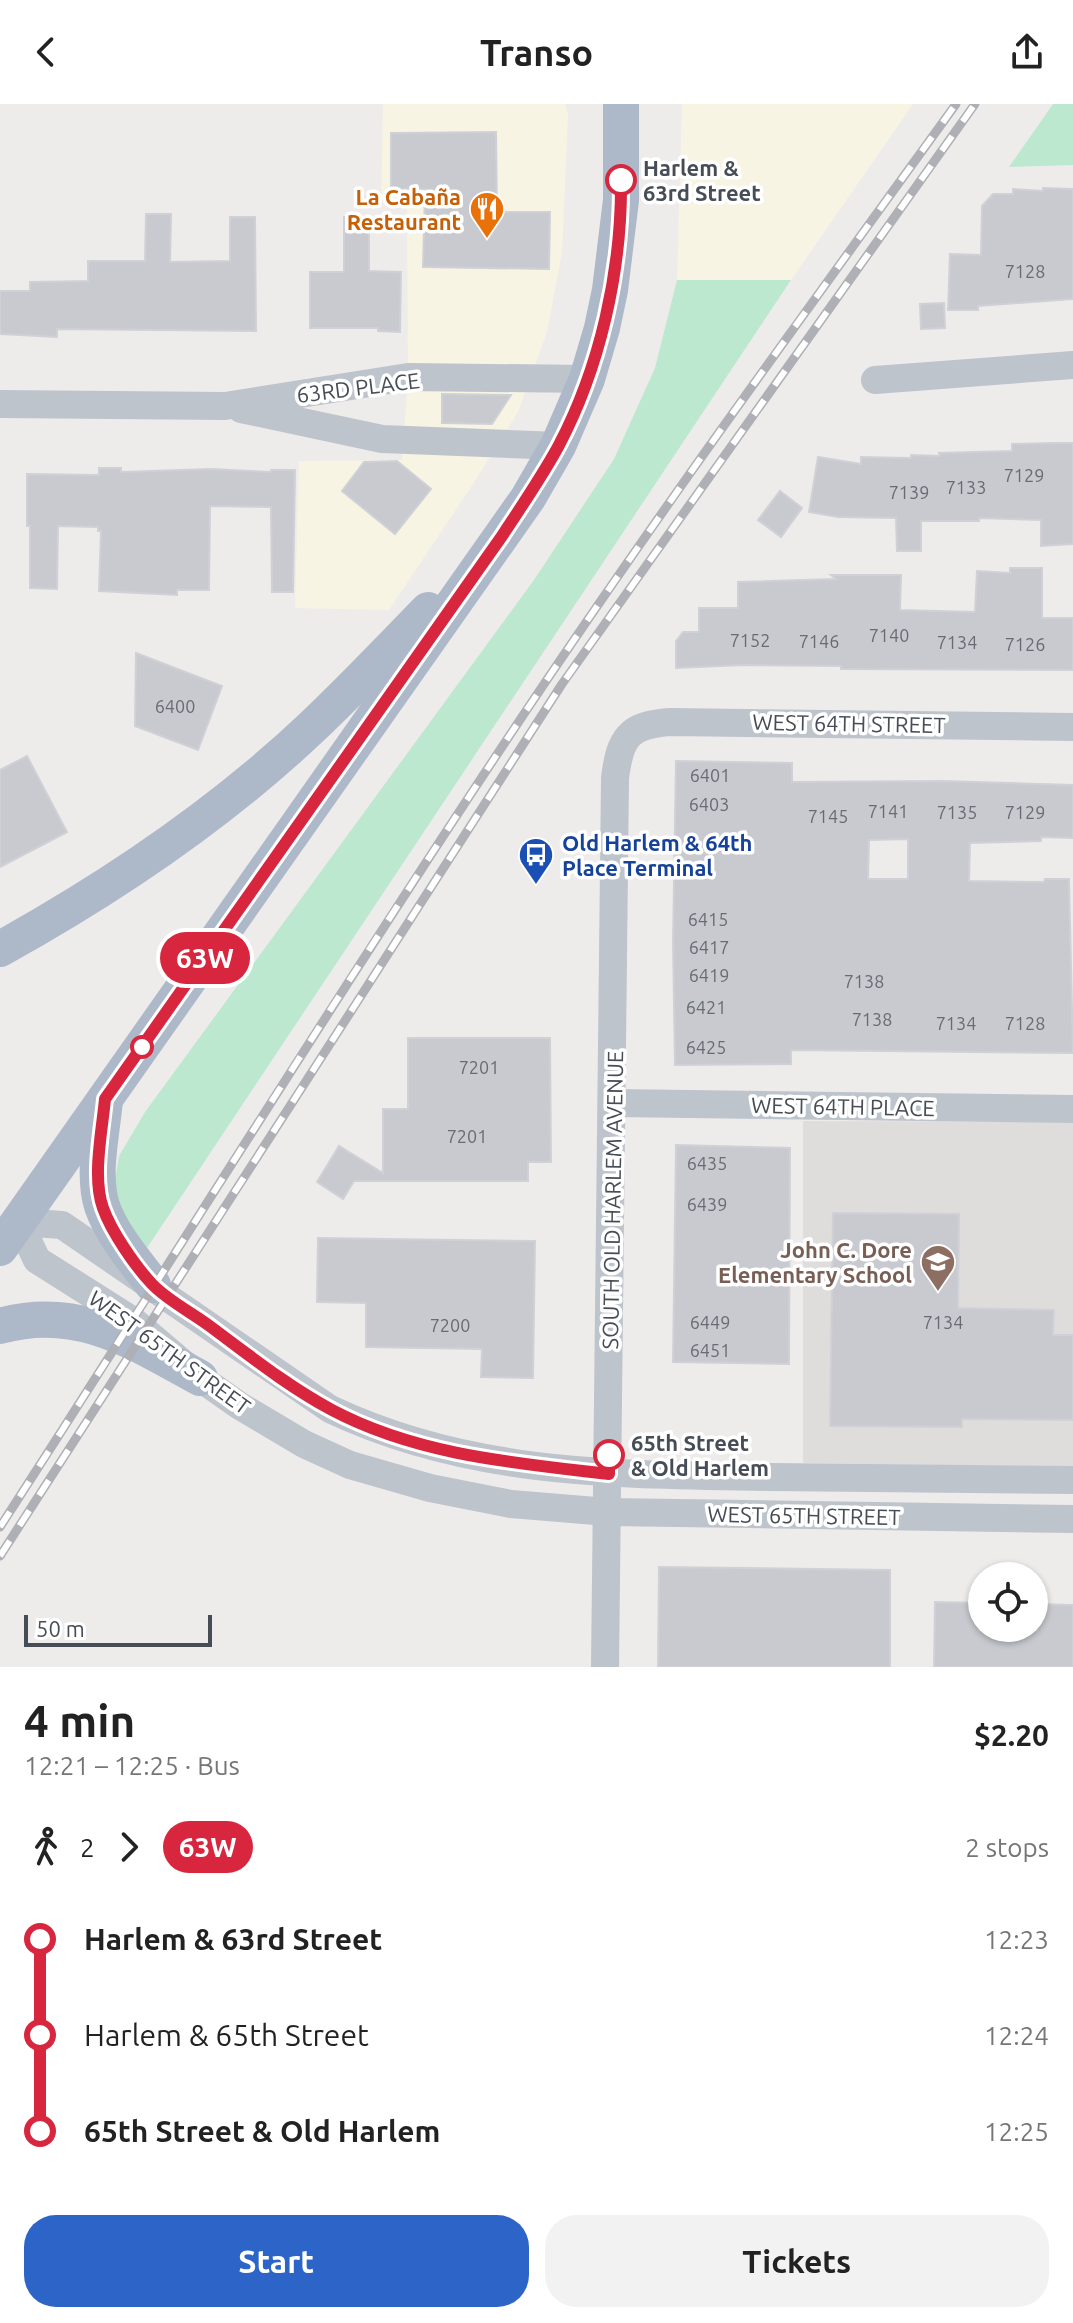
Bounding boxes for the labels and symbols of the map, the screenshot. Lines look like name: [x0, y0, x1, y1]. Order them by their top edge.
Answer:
place label: Harlem & 63rd Street: [643, 155, 761, 205]
marker: Harlem & 63rd Street: [606, 165, 636, 195]
place label: La Cabaña Restaurant: [347, 184, 461, 234]
restaurant icon: La Cabaña Restaurant: [468, 190, 506, 240]
house number: 7128: [1005, 261, 1045, 281]
street label: 63RD PLACE: [295, 367, 421, 407]
house number: 7129: [1004, 465, 1044, 485]
house number: 7133: [946, 477, 986, 497]
house number: 7139: [889, 482, 929, 502]
house number: 7140: [869, 625, 909, 645]
house number: 7152: [730, 630, 770, 650]
house number: 7146: [799, 631, 839, 651]
house number: 7134: [937, 632, 977, 652]
house number: 7126: [1005, 634, 1045, 654]
house number: 6400: [155, 696, 195, 716]
street label: WEST 64TH STREET: [752, 709, 946, 737]
house number: 6401: [690, 765, 730, 785]
house number: 6403: [689, 794, 729, 814]
house number: 7141: [868, 801, 908, 821]
house number: 7135: [937, 802, 977, 822]
house number: 7129: [1005, 802, 1045, 822]
house number: 7145: [808, 806, 848, 826]
place label: Old Harlem & 64th Place Terminal: [562, 830, 752, 880]
bus stop icon: Old Harlem & 64th Place Terminal: [517, 836, 555, 886]
house number: 6415: [688, 909, 728, 929]
line badge: 63W: [159, 932, 251, 984]
house number: 6417: [689, 937, 729, 957]
house number: 6419: [689, 965, 729, 985]
house number: 7138: [844, 971, 884, 991]
house number: 6421: [686, 997, 726, 1017]
house number: 7138: [852, 1009, 892, 1029]
house number: 7134: [936, 1013, 976, 1033]
house number: 7128: [1005, 1013, 1045, 1033]
unlabelled marker: [131, 1036, 153, 1058]
house number: 6425: [686, 1037, 726, 1057]
street label: SOUTH OLD HARLEM AVENUE: [597, 1050, 627, 1350]
house number: 7201: [459, 1057, 499, 1077]
street label: WEST 64TH PLACE: [751, 1092, 935, 1120]
house number: 7201: [447, 1126, 487, 1146]
house number: 6435: [687, 1153, 727, 1173]
house number: 6439: [687, 1194, 727, 1214]
place label: John C. Dore Elementary School: [718, 1237, 912, 1287]
school or university icon: John C. Dore Elementary School: [919, 1243, 957, 1293]
street label: WEST 65TH STREET: [84, 1285, 256, 1419]
house number: 6449: [690, 1312, 730, 1332]
house number: 7134: [923, 1312, 963, 1332]
house number: 7200: [430, 1315, 470, 1335]
house number: 6451: [690, 1340, 730, 1360]
place label: 65th Street & Old Harlem: [631, 1430, 769, 1480]
marker: 65th Street & Old Harlem: [594, 1440, 624, 1470]
street label: WEST 65TH STREET: [707, 1501, 901, 1529]
scale bar: [24, 1611, 212, 1647]

